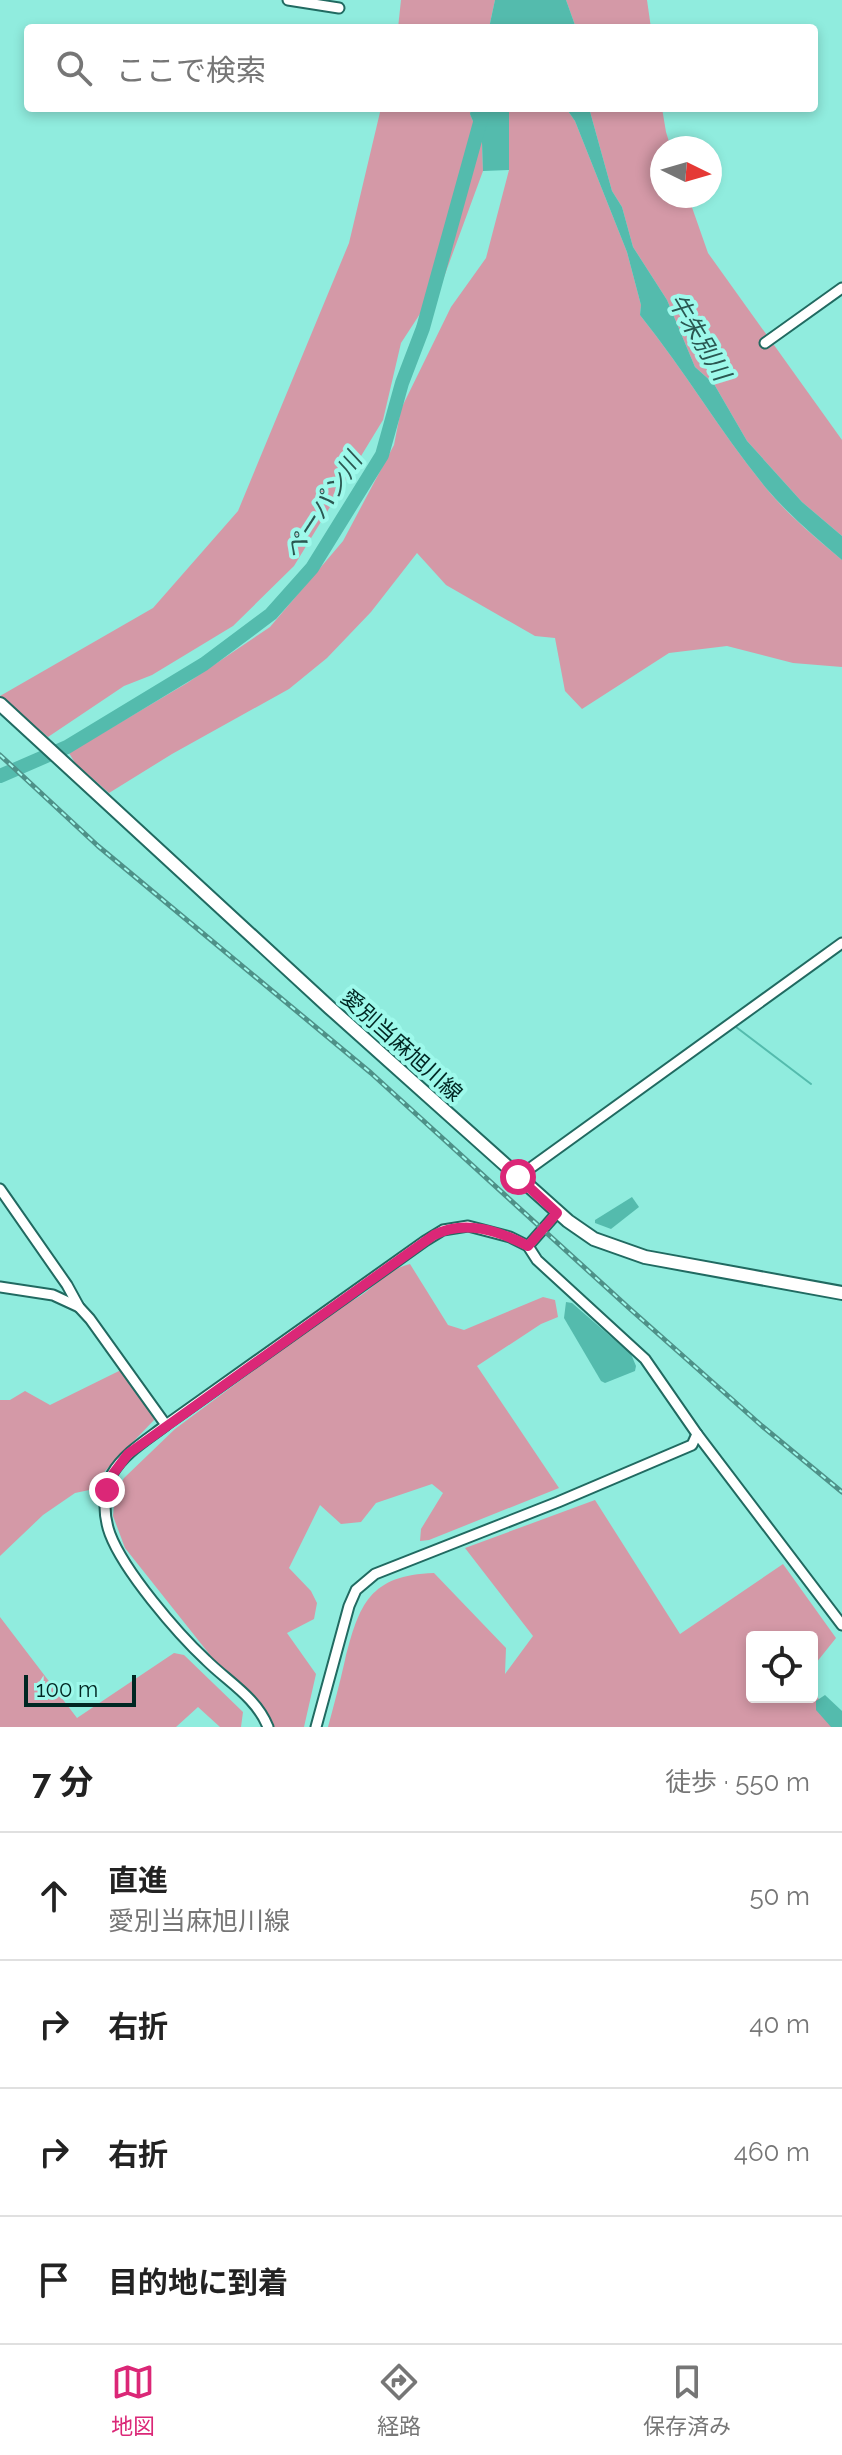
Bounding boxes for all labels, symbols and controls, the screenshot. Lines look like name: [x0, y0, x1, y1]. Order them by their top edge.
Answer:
search box: [24, 24, 818, 112]
icon: search: [52, 46, 96, 90]
text: ここで検索: [116, 53, 266, 88]
north arrow: [650, 136, 722, 208]
water label: 牛朱別川: [662, 288, 738, 388]
water label: ペーパン川: [277, 445, 369, 564]
street label: 愛別当麻旭川線: [336, 984, 468, 1106]
route start: [500, 1159, 536, 1195]
route end: [89, 1472, 125, 1508]
map controls: [746, 1631, 818, 1703]
button: locate: [746, 1631, 818, 1703]
scale bar: [24, 1671, 136, 1707]
text: 100 m: [36, 1676, 98, 1702]
text: 7 分: [32, 1762, 93, 1802]
text: 徒歩 · 550 m: [665, 1767, 810, 1797]
text: 直進: [108, 1863, 168, 1898]
icon: ahead: [32, 1874, 76, 1918]
text: 50 m: [749, 1881, 810, 1911]
text: 愛別当麻旭川線: [108, 1906, 290, 1936]
icon: right: [32, 2002, 76, 2046]
text: 右折: [108, 2009, 168, 2044]
text: 40 m: [749, 2009, 810, 2039]
icon: right: [32, 2130, 76, 2174]
text: 右折: [108, 2137, 168, 2172]
text: 460 m: [734, 2137, 810, 2167]
icon: arrive: [32, 2258, 76, 2302]
text: 目的地に到着: [108, 2265, 288, 2300]
tab: 地図: [111, 2360, 155, 2440]
tab: 経路: [377, 2360, 421, 2440]
tab: 保存済み: [643, 2360, 731, 2440]

